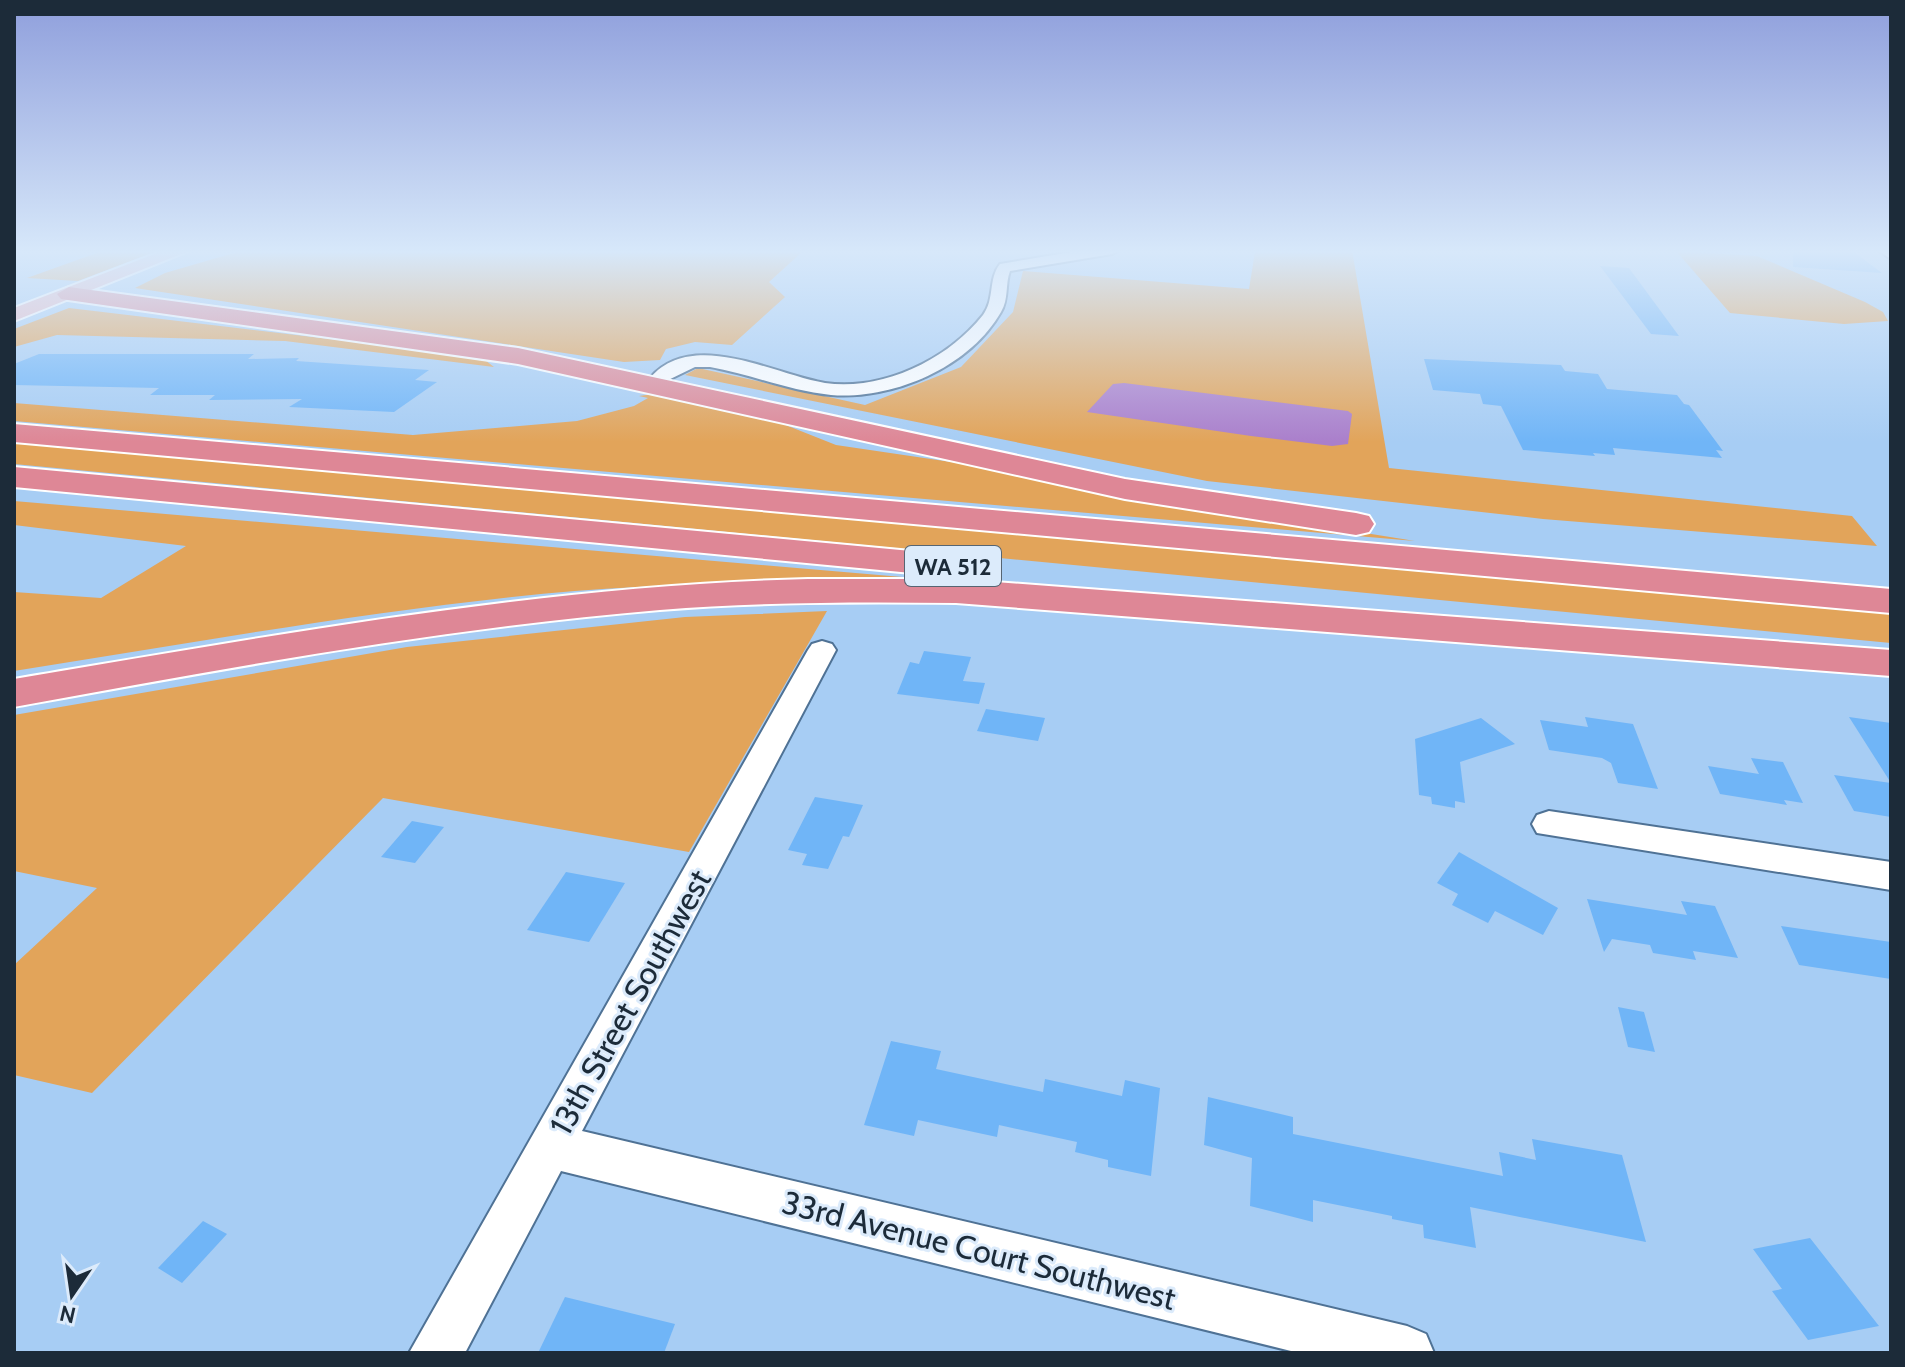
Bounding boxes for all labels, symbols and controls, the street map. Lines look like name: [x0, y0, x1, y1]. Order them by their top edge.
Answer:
road number: WA 512: [905, 546, 1001, 586]
street label: 13th Street Southwest: [541, 863, 719, 1141]
street label: 33rd Avenue Court Southwest: [778, 1182, 1180, 1318]
north arrow: [32, 1255, 112, 1335]
text: N: [57, 1299, 78, 1329]

